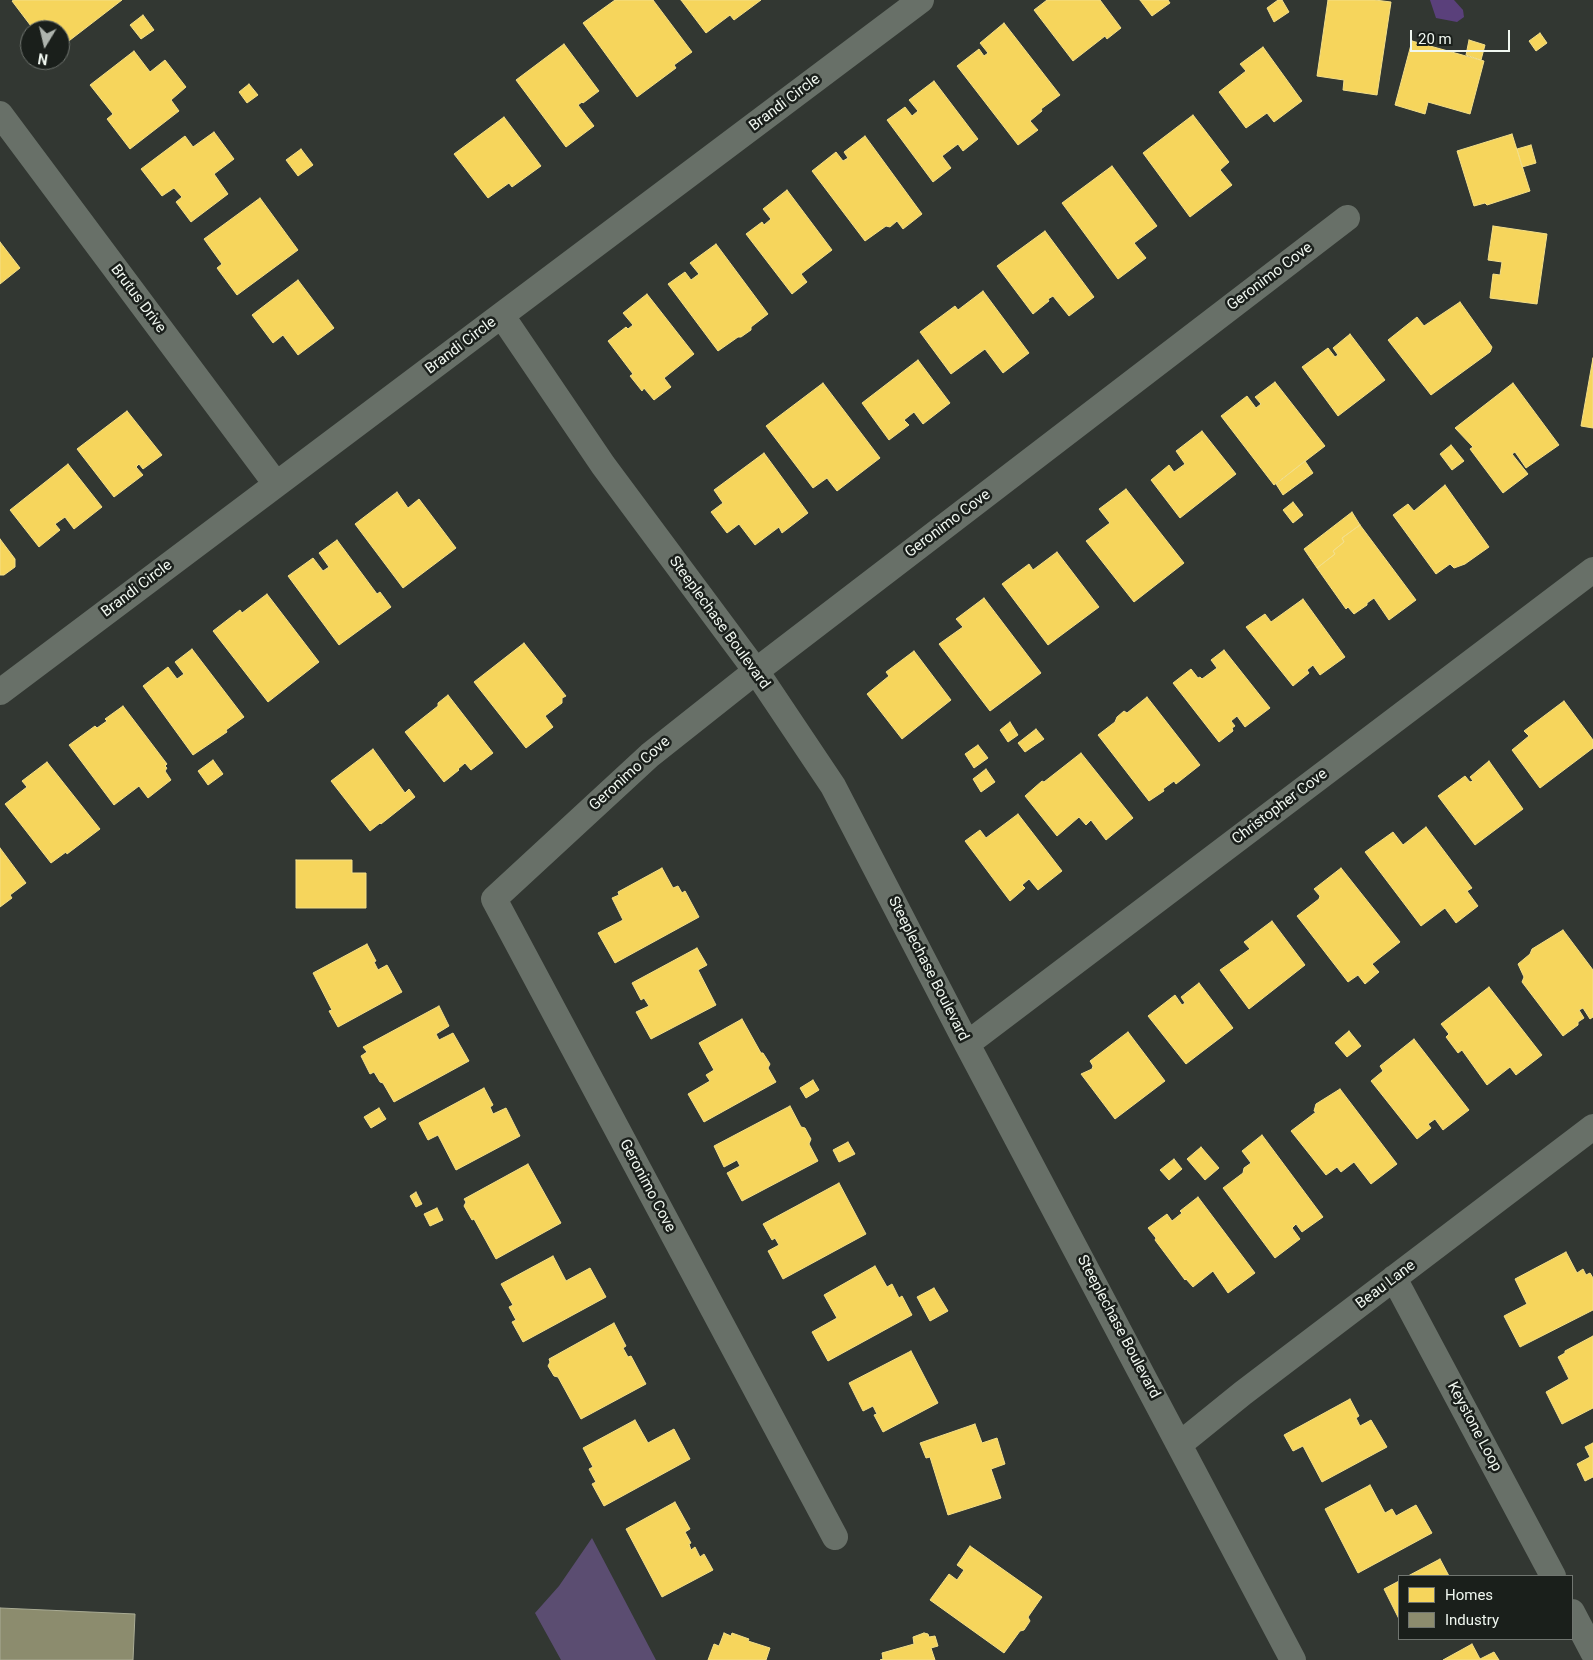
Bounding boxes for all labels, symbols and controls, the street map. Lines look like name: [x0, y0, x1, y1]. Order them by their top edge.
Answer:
north arrow: [20, 20, 70, 70]
scale bar: [1413, 20, 1513, 52]
text: 20 m: [1418, 30, 1452, 48]
text: N: [37, 50, 49, 68]
street label: Brandi Circle: [746, 70, 824, 136]
street label: Geronimo Cove: [1224, 239, 1316, 315]
street label: Brutus Drive: [106, 261, 170, 337]
street label: Brandi Circle: [422, 313, 500, 379]
street label: Geronimo Cove: [902, 486, 994, 562]
street label: Steeplechase Boulevard: [665, 553, 773, 693]
street label: Brandi Circle: [98, 556, 176, 622]
street label: Geronimo Cove: [586, 733, 674, 815]
street label: Christopher Cove: [1229, 765, 1331, 849]
street label: Steeplechase Boulevard: [884, 894, 972, 1044]
street label: Geronimo Cove: [615, 1137, 679, 1235]
street label: Steeplechase Boulevard: [1073, 1252, 1163, 1402]
street label: Beau Lane: [1353, 1257, 1419, 1313]
street label: Keystone Loop: [1443, 1379, 1505, 1475]
legend: [1398, 1575, 1573, 1640]
text: Homes: [1445, 1586, 1493, 1604]
text: Industry: [1445, 1611, 1499, 1629]

